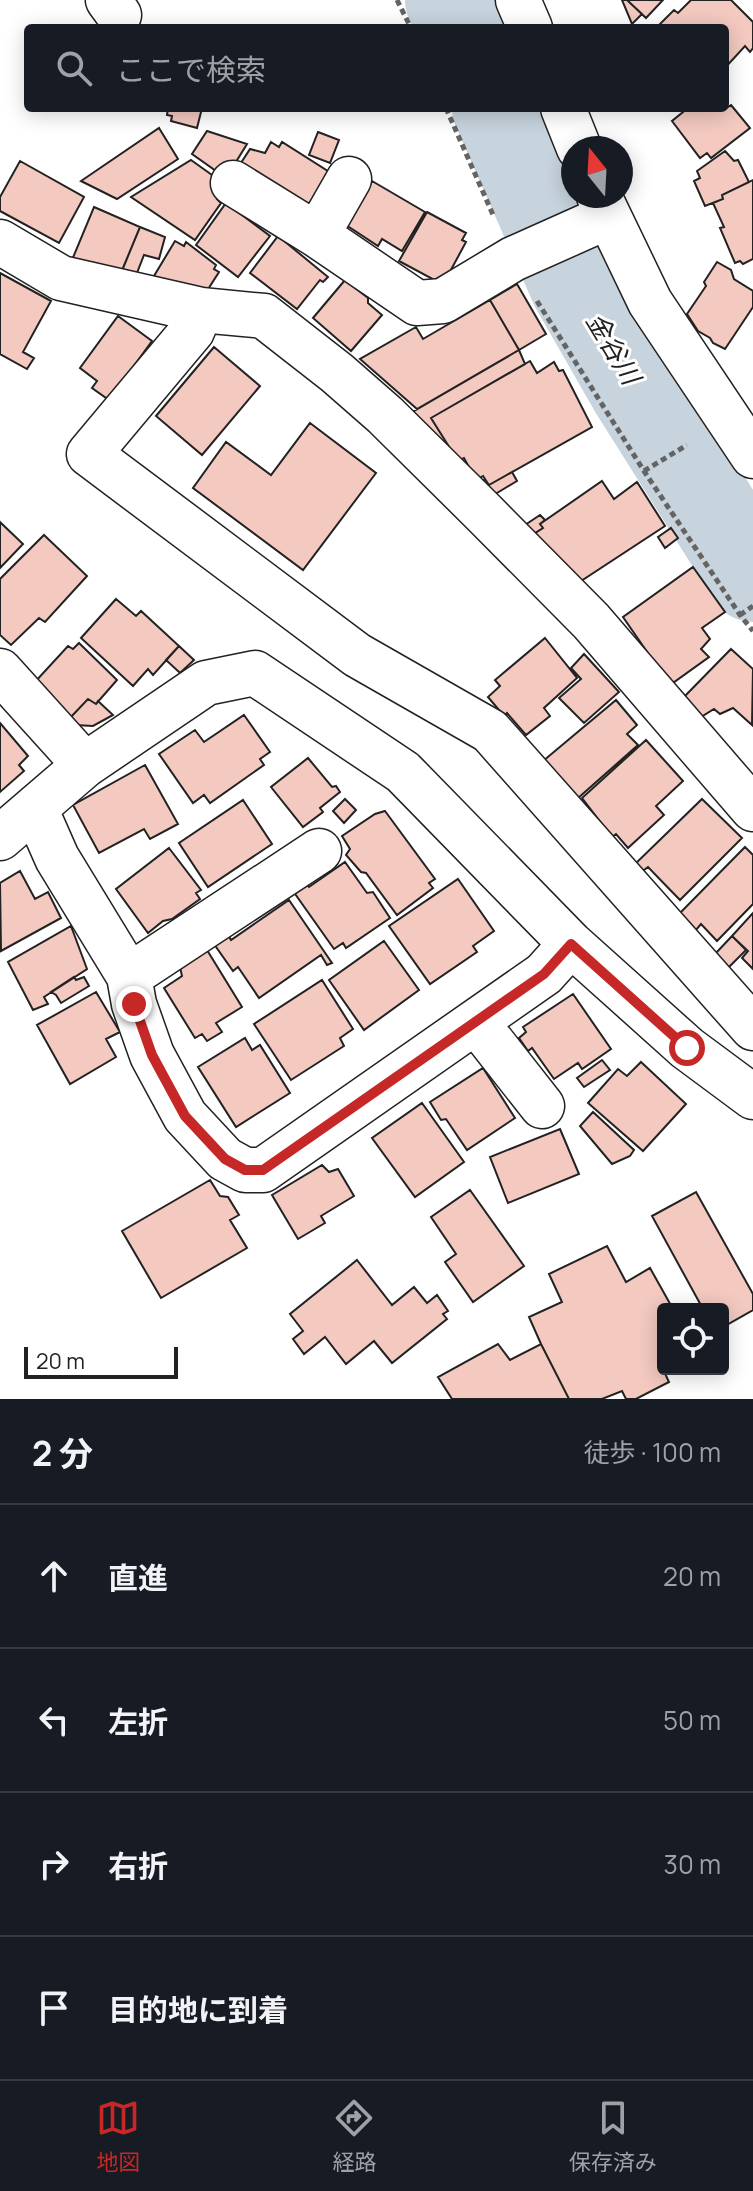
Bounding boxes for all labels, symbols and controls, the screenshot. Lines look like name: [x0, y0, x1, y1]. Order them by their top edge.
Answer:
search box: [24, 24, 729, 112]
icon: search: [52, 46, 96, 90]
text: ここで検索: [116, 49, 266, 90]
north arrow: [561, 136, 633, 208]
water label: 金谷川: [578, 305, 651, 393]
route end: [116, 986, 152, 1022]
route start: [669, 1030, 705, 1066]
map controls: [657, 1303, 729, 1375]
button: locate: [657, 1303, 729, 1375]
scale bar: [24, 1343, 178, 1379]
text: 20 m: [36, 1346, 85, 1376]
text: 2 分: [32, 1430, 93, 1476]
text: 徒歩 · 100 m: [584, 1434, 721, 1470]
icon: ahead: [32, 1554, 76, 1598]
text: 直進: [108, 1557, 168, 1598]
text: 20 m: [663, 1558, 721, 1594]
icon: left: [32, 1698, 76, 1742]
text: 左折: [108, 1701, 168, 1742]
text: 50 m: [663, 1702, 721, 1738]
icon: right: [32, 1842, 76, 1886]
text: 右折: [108, 1845, 168, 1886]
text: 30 m: [664, 1846, 721, 1882]
icon: arrive: [32, 1986, 76, 2030]
text: 目的地に到着: [108, 1989, 288, 2030]
tab: 地図: [96, 2096, 140, 2177]
tab: 経路: [332, 2096, 377, 2177]
tab: 保存済み: [569, 2096, 657, 2177]

